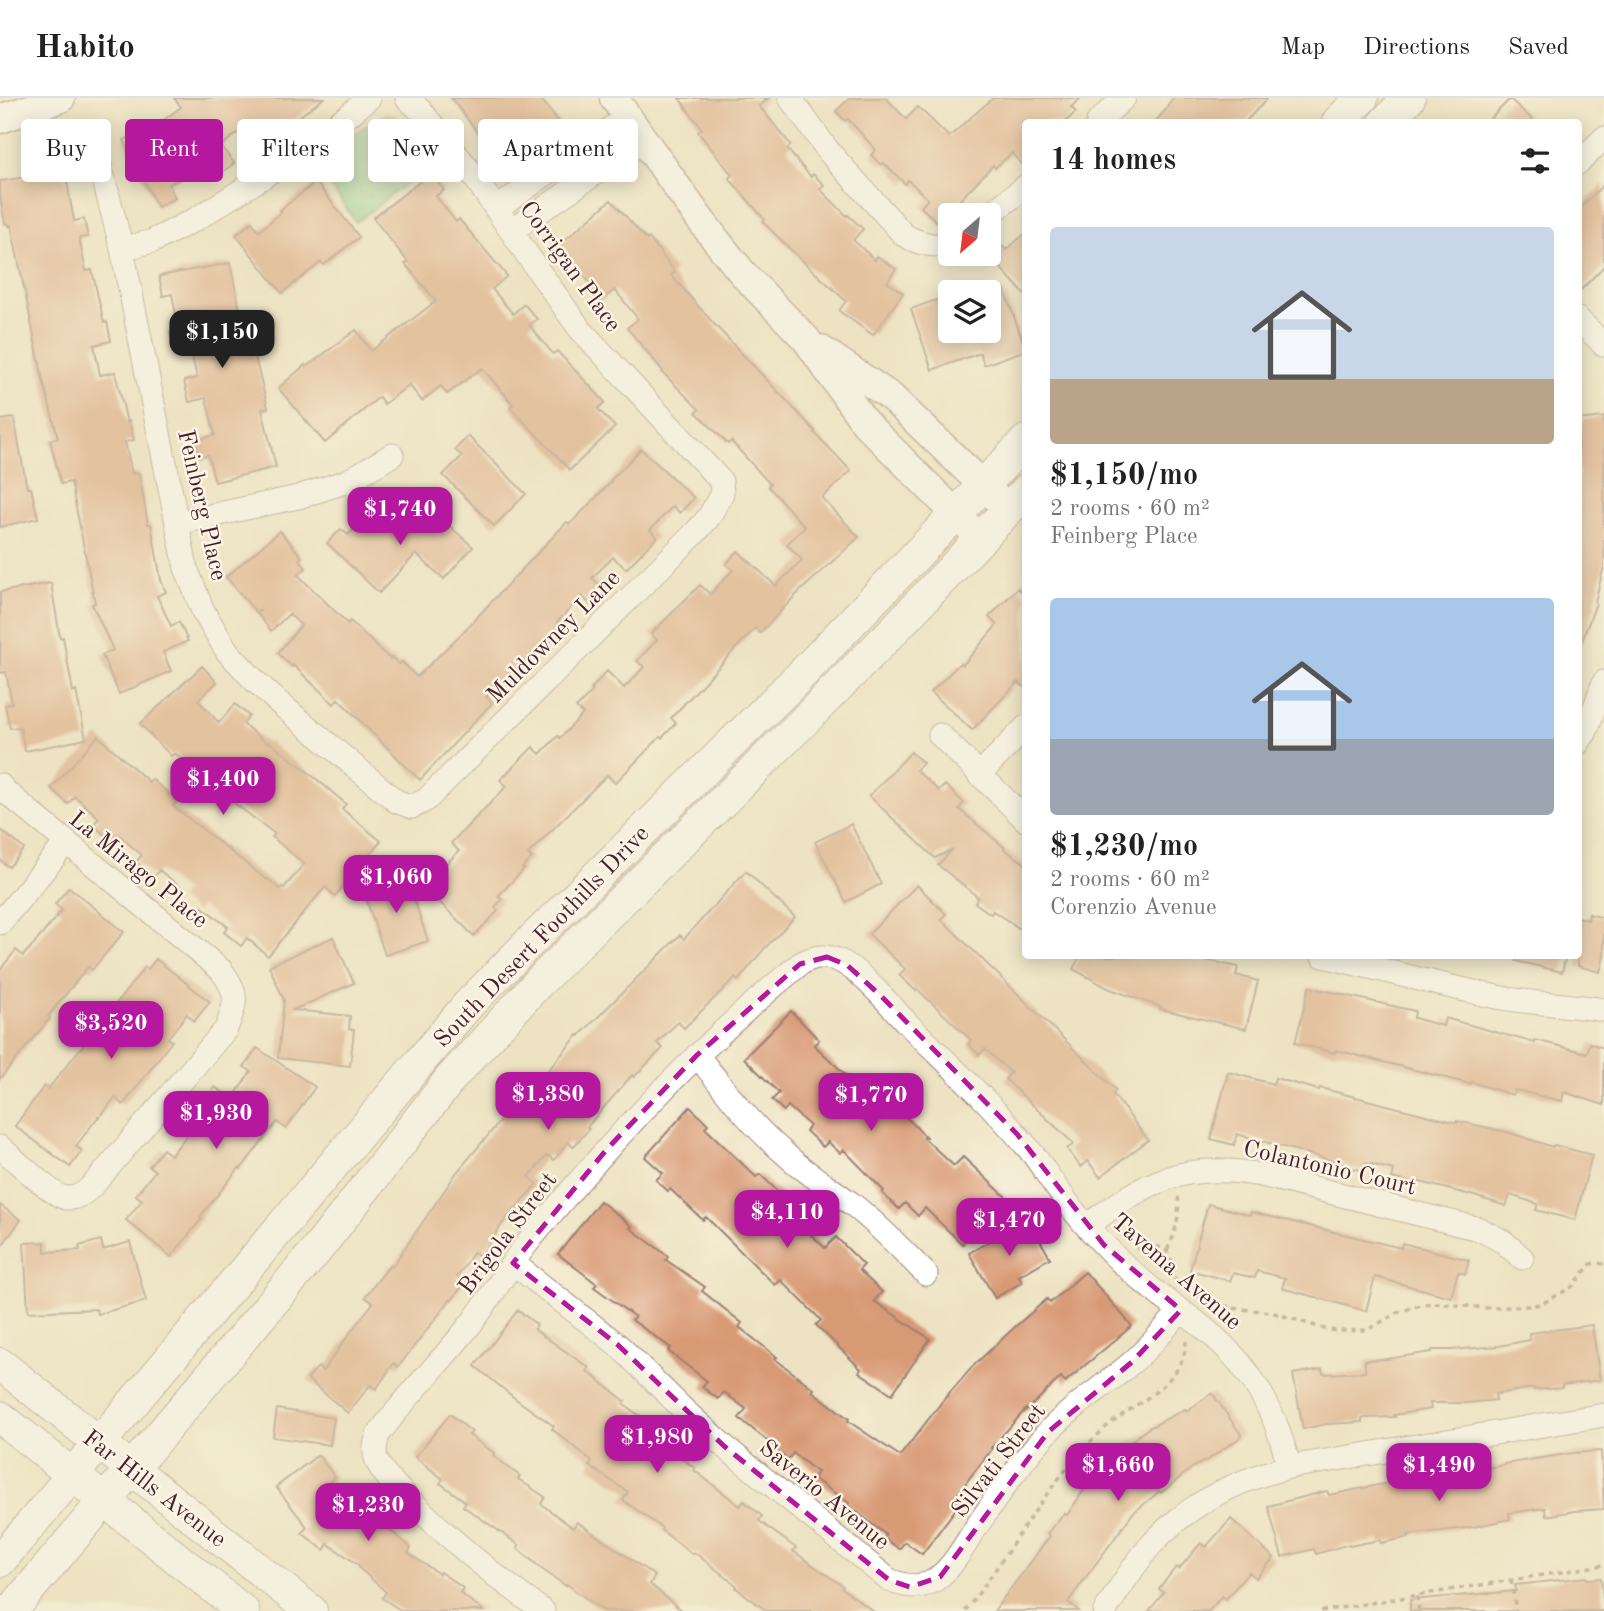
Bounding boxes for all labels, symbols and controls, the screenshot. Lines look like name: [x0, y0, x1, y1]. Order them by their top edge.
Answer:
text: Habito: [35, 32, 135, 65]
text: Map: [1281, 36, 1325, 60]
text: Directions: [1363, 36, 1470, 60]
text: Saved: [1508, 36, 1569, 60]
chip: Buy: [21, 119, 111, 182]
chip: Rent: [125, 119, 223, 182]
chip: Filters: [237, 119, 354, 182]
chip: New: [368, 119, 464, 182]
chip: Apartment: [478, 119, 638, 182]
icon: filters: [1516, 142, 1554, 180]
text: 14 homes: [1050, 146, 1176, 176]
street label: Corrigan Place: [514, 197, 625, 337]
north arrow: [938, 203, 1001, 266]
map controls: [938, 203, 1001, 343]
icon: home: [1239, 272, 1365, 398]
button: layers: [938, 280, 1001, 343]
pin: $1,150: [165, 310, 279, 370]
text: $1,150: [185, 321, 259, 344]
street label: Feinberg Place: [172, 428, 230, 583]
text: $1,150/mo: [1050, 461, 1198, 491]
pin: $1,740: [343, 488, 457, 547]
text: 2 rooms · 60 m²: [1050, 497, 1210, 520]
text: $1,740: [363, 498, 437, 521]
text: Feinberg Place: [1050, 525, 1198, 548]
street label: Muldowney Lane: [483, 566, 626, 709]
icon: home: [1239, 643, 1365, 769]
pin: $1,400: [166, 758, 280, 817]
text: $1,400: [186, 768, 260, 791]
street label: La Mirago Place: [64, 808, 212, 934]
street label: South Desert Foothills Drive: [430, 822, 655, 1053]
text: $1,230/mo: [1050, 832, 1198, 862]
pin: $1,060: [339, 856, 453, 915]
text: $1,060: [359, 866, 433, 889]
text: 2 rooms · 60 m²: [1050, 868, 1210, 891]
text: Corenzio Avenue: [1050, 896, 1216, 919]
pin: $3,520: [54, 1002, 168, 1061]
text: $3,520: [74, 1012, 148, 1035]
pin: $1,380: [491, 1072, 605, 1132]
pin: $1,770: [814, 1074, 928, 1133]
text: $1,380: [511, 1083, 585, 1106]
text: $1,770: [834, 1084, 908, 1107]
pin: $1,930: [159, 1091, 273, 1151]
text: $1,930: [179, 1102, 253, 1125]
street label: Colantonio Court: [1241, 1137, 1418, 1201]
street label: Brigola Street: [455, 1169, 562, 1300]
pin: $4,110: [730, 1190, 844, 1250]
pin: $1,470: [952, 1198, 1066, 1258]
text: $4,110: [750, 1201, 824, 1224]
text: $1,470: [972, 1209, 1046, 1232]
street label: Tavema Avenue: [1106, 1210, 1245, 1335]
street label: Silvati Street: [948, 1400, 1051, 1523]
pin: $1,980: [600, 1416, 714, 1475]
street label: Far Hills Avenue: [77, 1426, 230, 1553]
text: $1,980: [620, 1426, 694, 1449]
street label: Saverio Avenue: [754, 1436, 893, 1555]
pin: $1,660: [1061, 1444, 1175, 1503]
pin: $1,490: [1382, 1444, 1496, 1503]
text: $1,660: [1081, 1454, 1155, 1477]
text: $1,490: [1402, 1454, 1476, 1477]
pin: $1,230: [311, 1484, 425, 1543]
text: $1,230: [331, 1494, 405, 1517]

